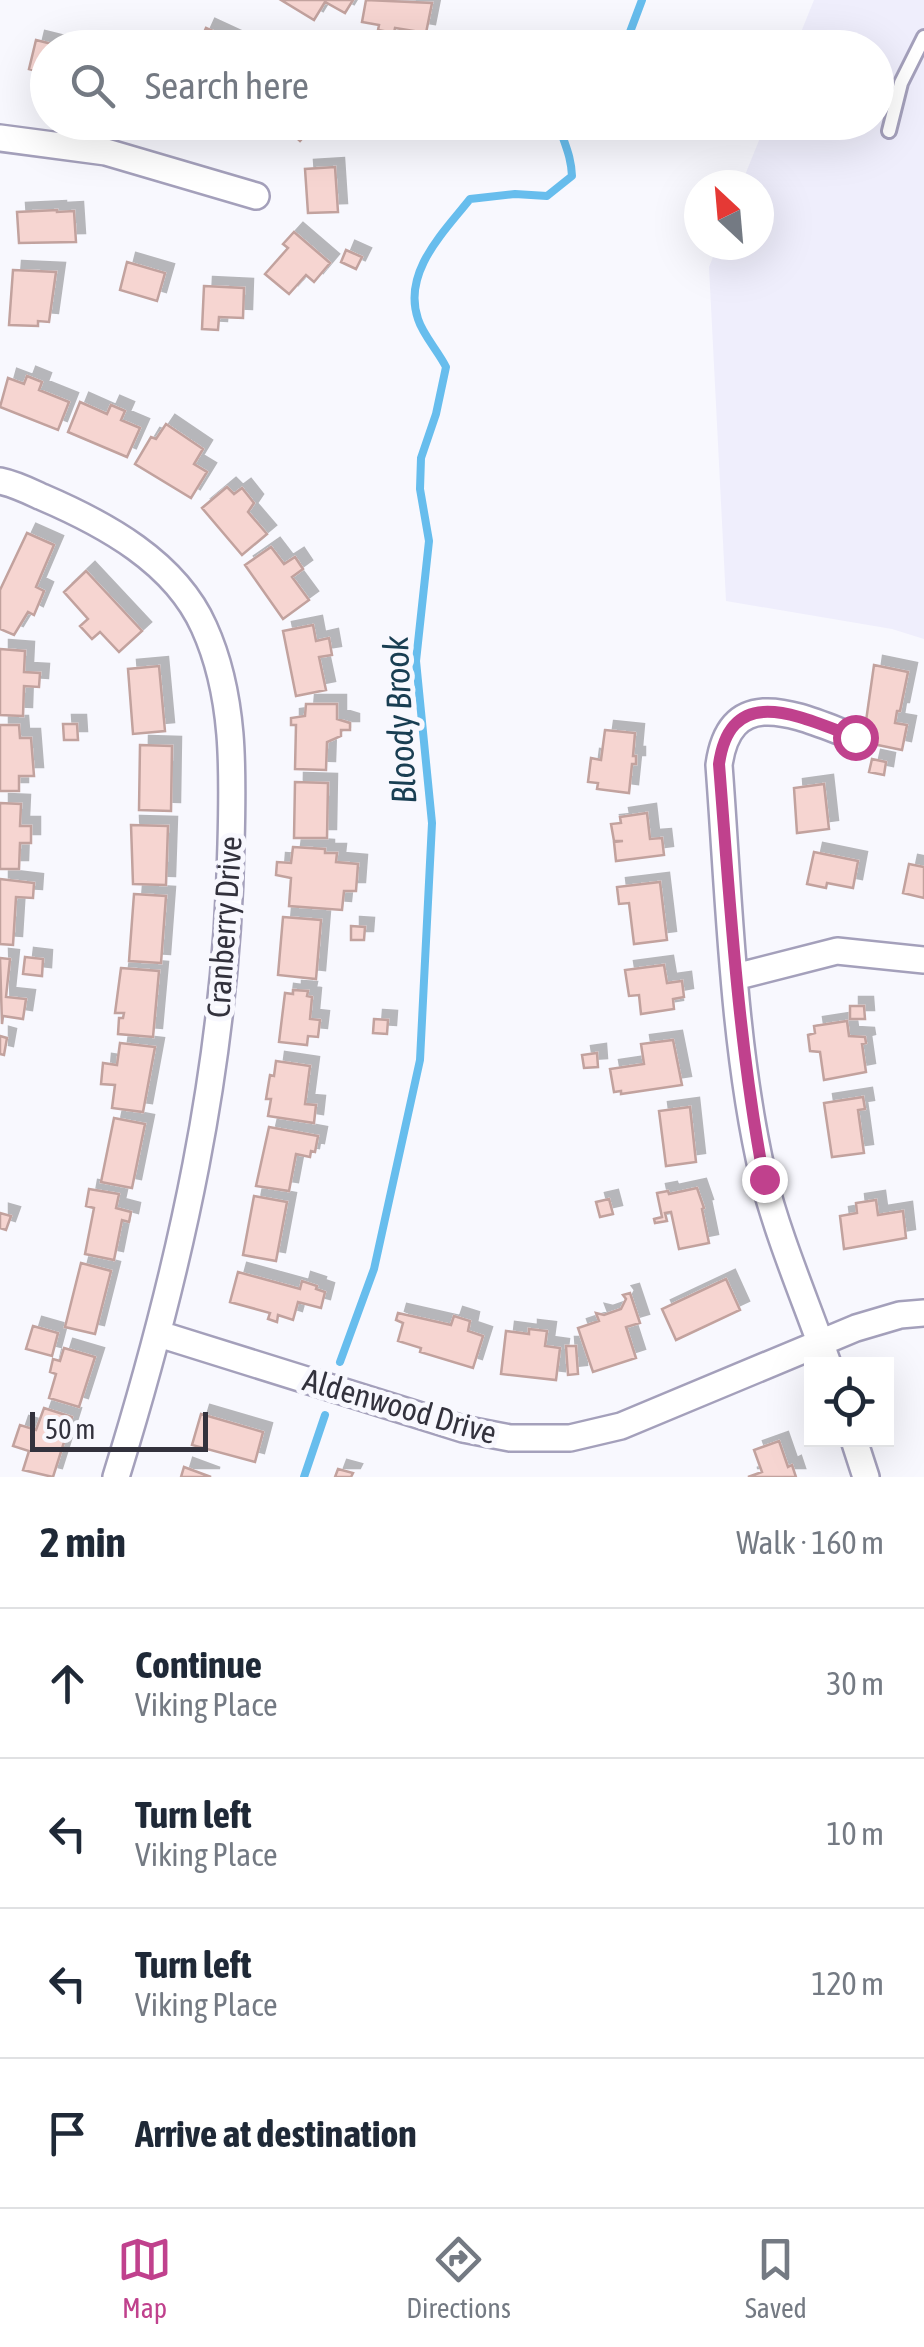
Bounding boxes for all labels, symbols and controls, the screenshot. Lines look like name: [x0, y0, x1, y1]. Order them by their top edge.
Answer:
search box: [30, 30, 894, 140]
icon: search: [65, 58, 120, 113]
text: Search here: [145, 64, 309, 107]
north arrow: [684, 170, 774, 260]
water label: Bloody Brook: [375, 634, 423, 805]
route start: [833, 715, 879, 761]
street label: Cranberry Drive: [199, 835, 249, 1019]
route end: [742, 1157, 788, 1203]
map controls: [804, 1357, 894, 1447]
button: locate: [804, 1357, 894, 1447]
street label: Aldenwood Drive: [299, 1361, 501, 1451]
scale bar: [30, 1407, 208, 1452]
text: 50 m: [45, 1413, 95, 1445]
text: 2 min: [40, 1518, 126, 1566]
text: Walk · 160 m: [736, 1524, 884, 1561]
text: Continue: [135, 1643, 262, 1686]
icon: ahead: [40, 1656, 95, 1711]
text: 30 m: [826, 1665, 884, 1702]
text: Viking Place: [135, 1686, 278, 1723]
text: Turn left: [135, 1793, 251, 1836]
icon: left: [40, 1806, 95, 1861]
text: 10 m: [826, 1815, 884, 1852]
text: Viking Place: [135, 1836, 278, 1873]
text: Turn left: [135, 1943, 251, 1986]
icon: left: [40, 1956, 95, 2011]
text: 120 m: [811, 1965, 884, 2002]
text: Viking Place: [135, 1986, 278, 2023]
icon: arrive: [40, 2106, 95, 2161]
text: Arrive at destination: [135, 2112, 417, 2155]
tab: Map: [117, 2232, 172, 2324]
tab: Directions: [406, 2232, 511, 2324]
tab: Saved: [745, 2232, 807, 2324]

